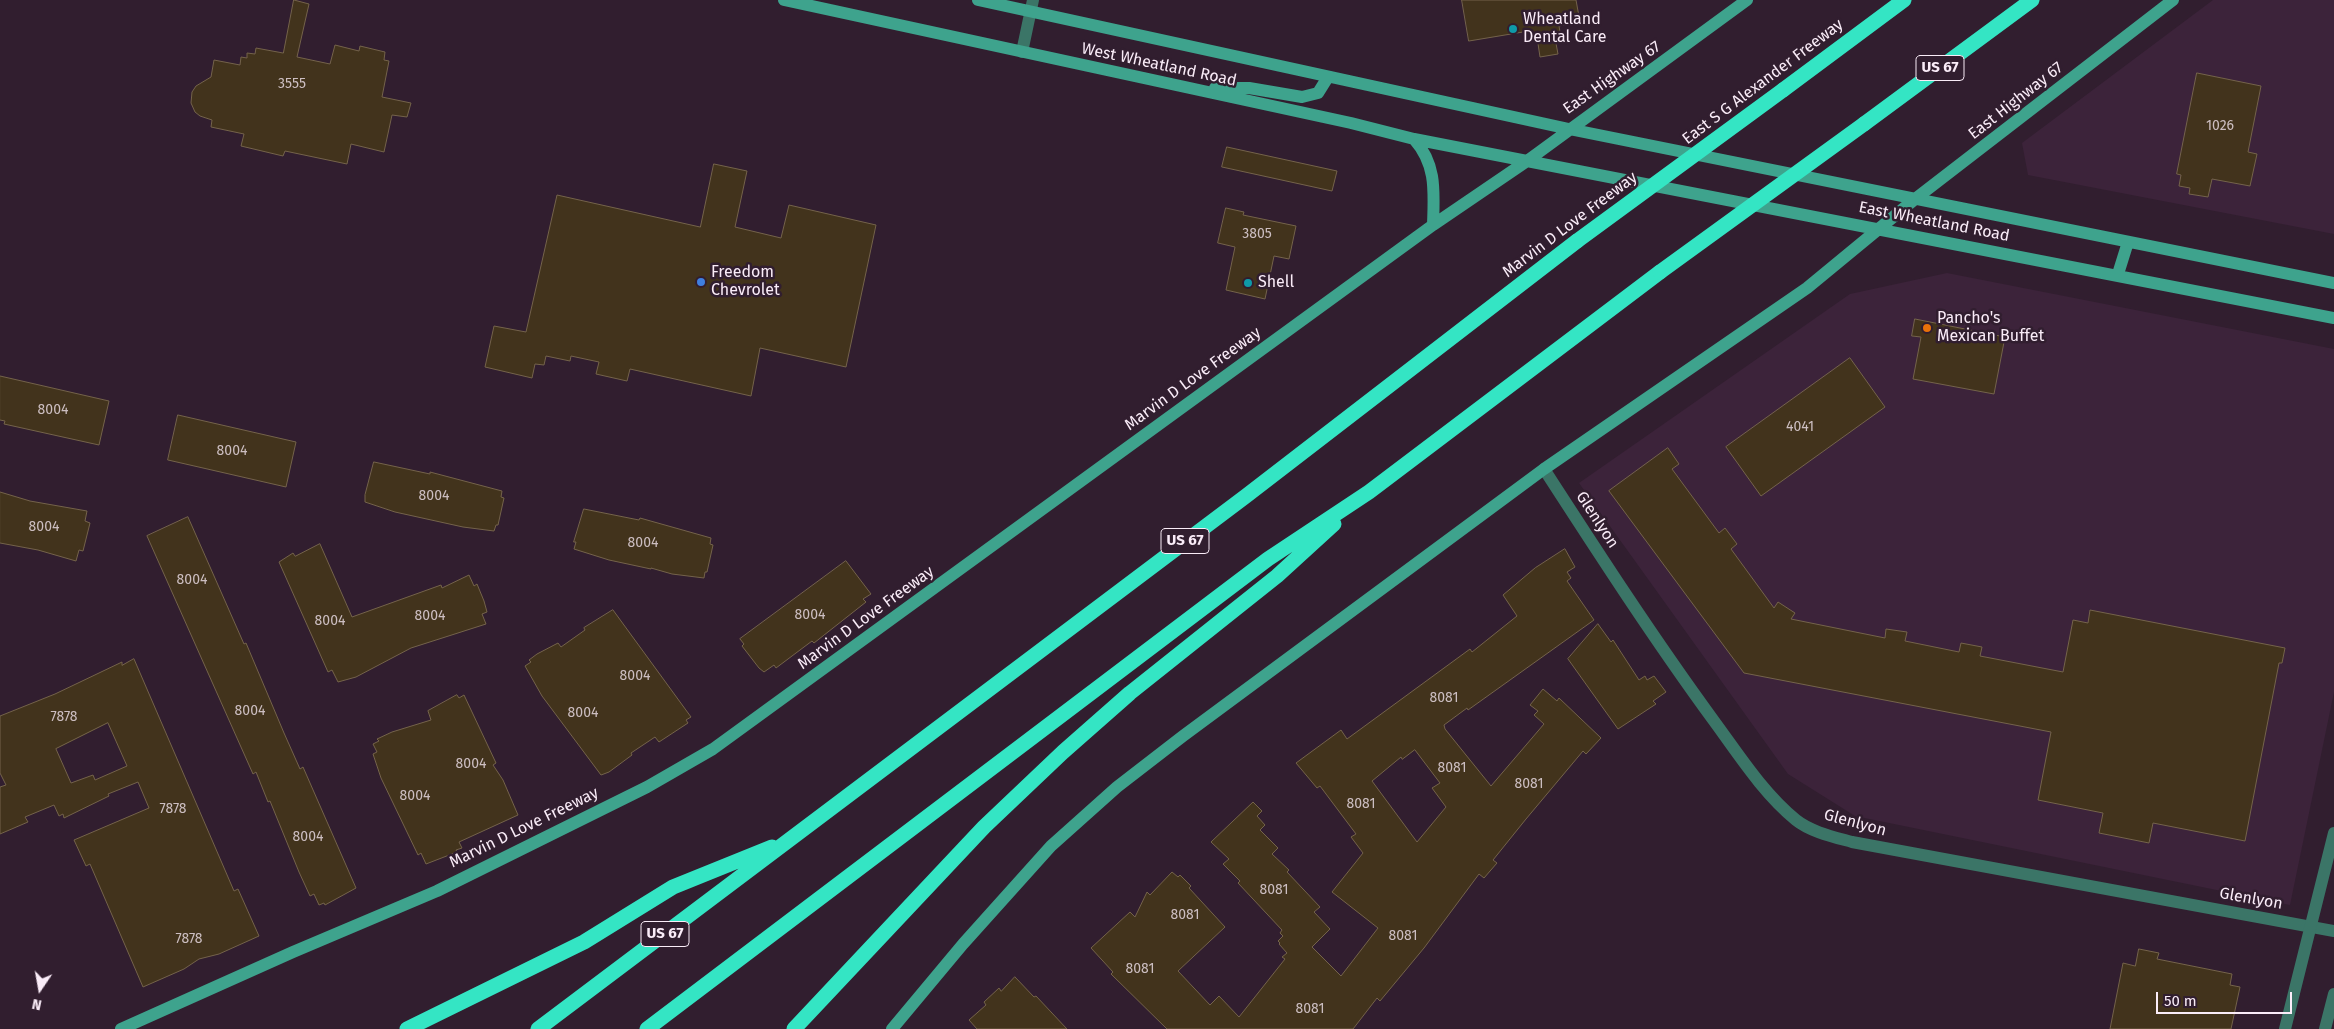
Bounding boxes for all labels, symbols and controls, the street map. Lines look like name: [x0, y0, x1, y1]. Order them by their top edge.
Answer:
place label: Wheatland Dental Care: [1523, 10, 1606, 48]
street label: East S G Alexander Freeway: [1679, 15, 1847, 149]
marker: Wheatland Dental Care: [1507, 23, 1519, 35]
street label: East Highway 67: [1560, 37, 1664, 119]
street label: West Wheatland Road: [1080, 39, 1238, 91]
road number: US 67: [1916, 56, 1964, 80]
street label: East Highway 67: [1965, 58, 2067, 144]
house number: 3555: [278, 76, 306, 92]
house number: 1026: [2206, 118, 2234, 134]
street label: Marvin D Love Freeway: [1499, 168, 1641, 282]
street label: East Wheatland Road: [1857, 198, 2011, 246]
house number: 3805: [1242, 226, 1272, 242]
place label: Freedom Chevrolet: [711, 263, 780, 301]
place label: Shell: [1258, 273, 1294, 293]
marker: Freedom Chevrolet: [695, 276, 707, 288]
marker: Shell: [1242, 277, 1254, 289]
place label: Pancho's Mexican Buffet: [1937, 309, 2044, 347]
marker: Pancho's Mexican Buffet: [1921, 322, 1933, 334]
street label: Marvin D Love Freeway: [1121, 323, 1265, 435]
house number: 8004: [38, 402, 68, 418]
house number: 4041: [1786, 419, 1814, 435]
house number: 8004: [217, 443, 247, 459]
house number: 8004: [419, 488, 449, 504]
street label: Glenlyon: [1572, 488, 1622, 552]
house number: 8004: [29, 519, 59, 535]
road number: US 67: [1161, 528, 1209, 554]
house number: 8004: [628, 535, 658, 551]
street label: Marvin D Love Freeway: [794, 562, 938, 674]
house number: 8004: [177, 572, 207, 588]
house number: 8004: [795, 607, 825, 623]
house number: 8004: [415, 608, 445, 624]
house number: 8004: [315, 613, 345, 629]
house number: 8004: [620, 668, 650, 684]
house number: 8081: [1430, 690, 1458, 706]
house number: 8004: [235, 703, 265, 719]
house number: 8004: [568, 705, 598, 721]
house number: 7878: [50, 709, 78, 725]
house number: 8004: [456, 756, 486, 772]
house number: 8081: [1438, 760, 1466, 776]
house number: 8081: [1515, 776, 1543, 792]
street label: Marvin D Love Freeway: [446, 784, 602, 872]
house number: 8004: [400, 788, 430, 804]
house number: 8081: [1347, 796, 1375, 812]
house number: 7878: [159, 801, 187, 817]
street label: Glenlyon: [1822, 805, 1888, 841]
house number: 8004: [293, 829, 323, 845]
house number: 8081: [1260, 882, 1288, 898]
street label: Glenlyon: [2218, 884, 2284, 914]
house number: 8081: [1171, 907, 1199, 923]
road number: US 67: [641, 922, 689, 946]
house number: 8081: [1389, 928, 1417, 944]
house number: 7878: [175, 931, 203, 947]
house number: 8081: [1126, 961, 1154, 977]
north arrow: [15, 964, 65, 1014]
scale bar: [2159, 982, 2295, 1014]
text: 50 m: [2164, 992, 2197, 1010]
text: N: [30, 995, 43, 1013]
house number: 8081: [1296, 1001, 1324, 1017]

